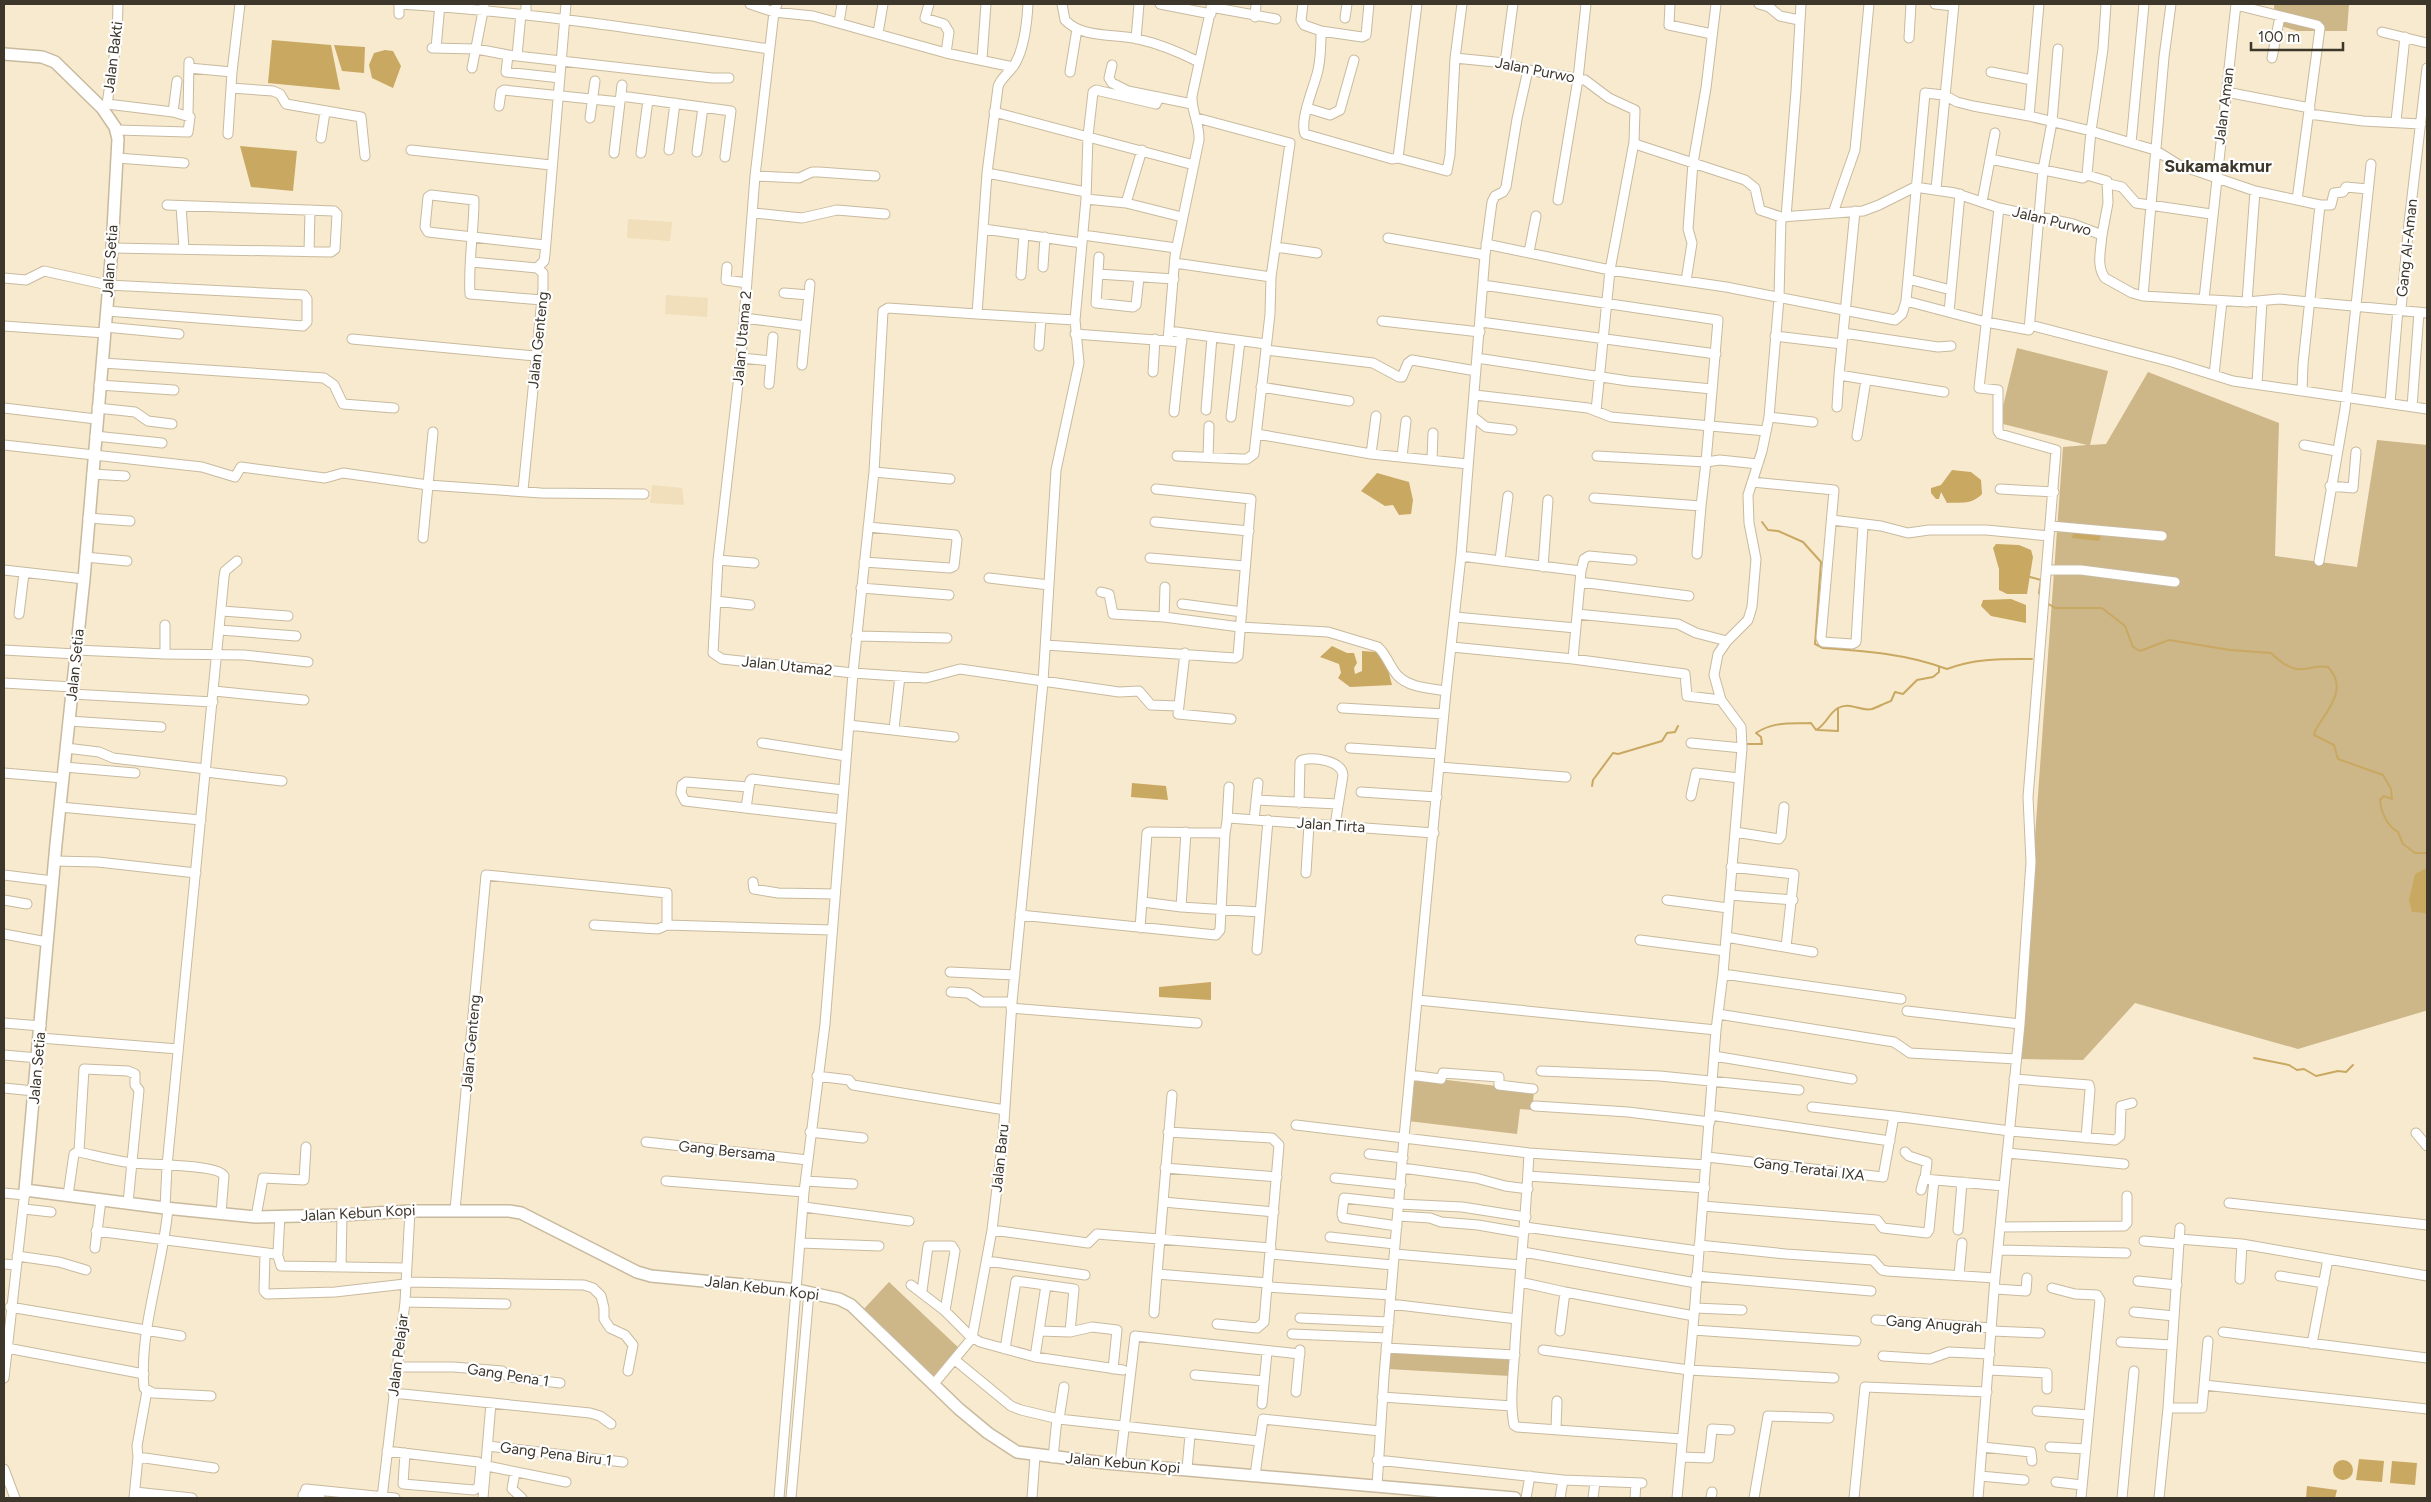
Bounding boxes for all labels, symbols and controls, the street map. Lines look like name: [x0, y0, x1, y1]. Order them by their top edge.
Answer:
street label: Jalan Bakti: [100, 20, 126, 94]
scale bar: [2251, 20, 2344, 52]
text: 100 m: [2258, 28, 2300, 46]
street label: Jalan Purwo: [1494, 53, 1577, 87]
street label: Jalan Aman: [2210, 67, 2238, 145]
district label: Sukamakmur: [2164, 155, 2272, 177]
street label: Gang Al-Aman: [2393, 198, 2421, 298]
street label: Jalan Purwo: [2011, 202, 2094, 240]
street label: Jalan Setia: [98, 224, 122, 298]
street label: Jalan Utama 2: [729, 290, 755, 386]
street label: Jalan Genteng: [524, 291, 552, 389]
street label: Jalan Setia: [62, 628, 88, 702]
street label: Jalan Utama2: [741, 652, 833, 680]
street label: Jalan Tirta: [1296, 814, 1366, 836]
street label: Jalan Genteng: [458, 994, 484, 1092]
street label: Jalan Setia: [25, 1031, 49, 1105]
street label: Jalan Baru: [987, 1123, 1013, 1193]
street label: Gang Bersama: [678, 1137, 776, 1165]
street label: Gang Teratai IXA: [1752, 1153, 1866, 1185]
street label: Jalan Kebun Kopi: [300, 1201, 416, 1225]
street label: Jalan Kebun Kopi: [704, 1272, 820, 1304]
street label: Gang Anugrah: [1885, 1312, 1983, 1336]
street label: Jalan Pelajar: [384, 1313, 412, 1397]
street label: Gang Pena 1: [466, 1360, 550, 1390]
street label: Gang Pena Biru 1: [499, 1438, 613, 1470]
street label: Jalan Kebun Kopi: [1065, 1449, 1181, 1477]

